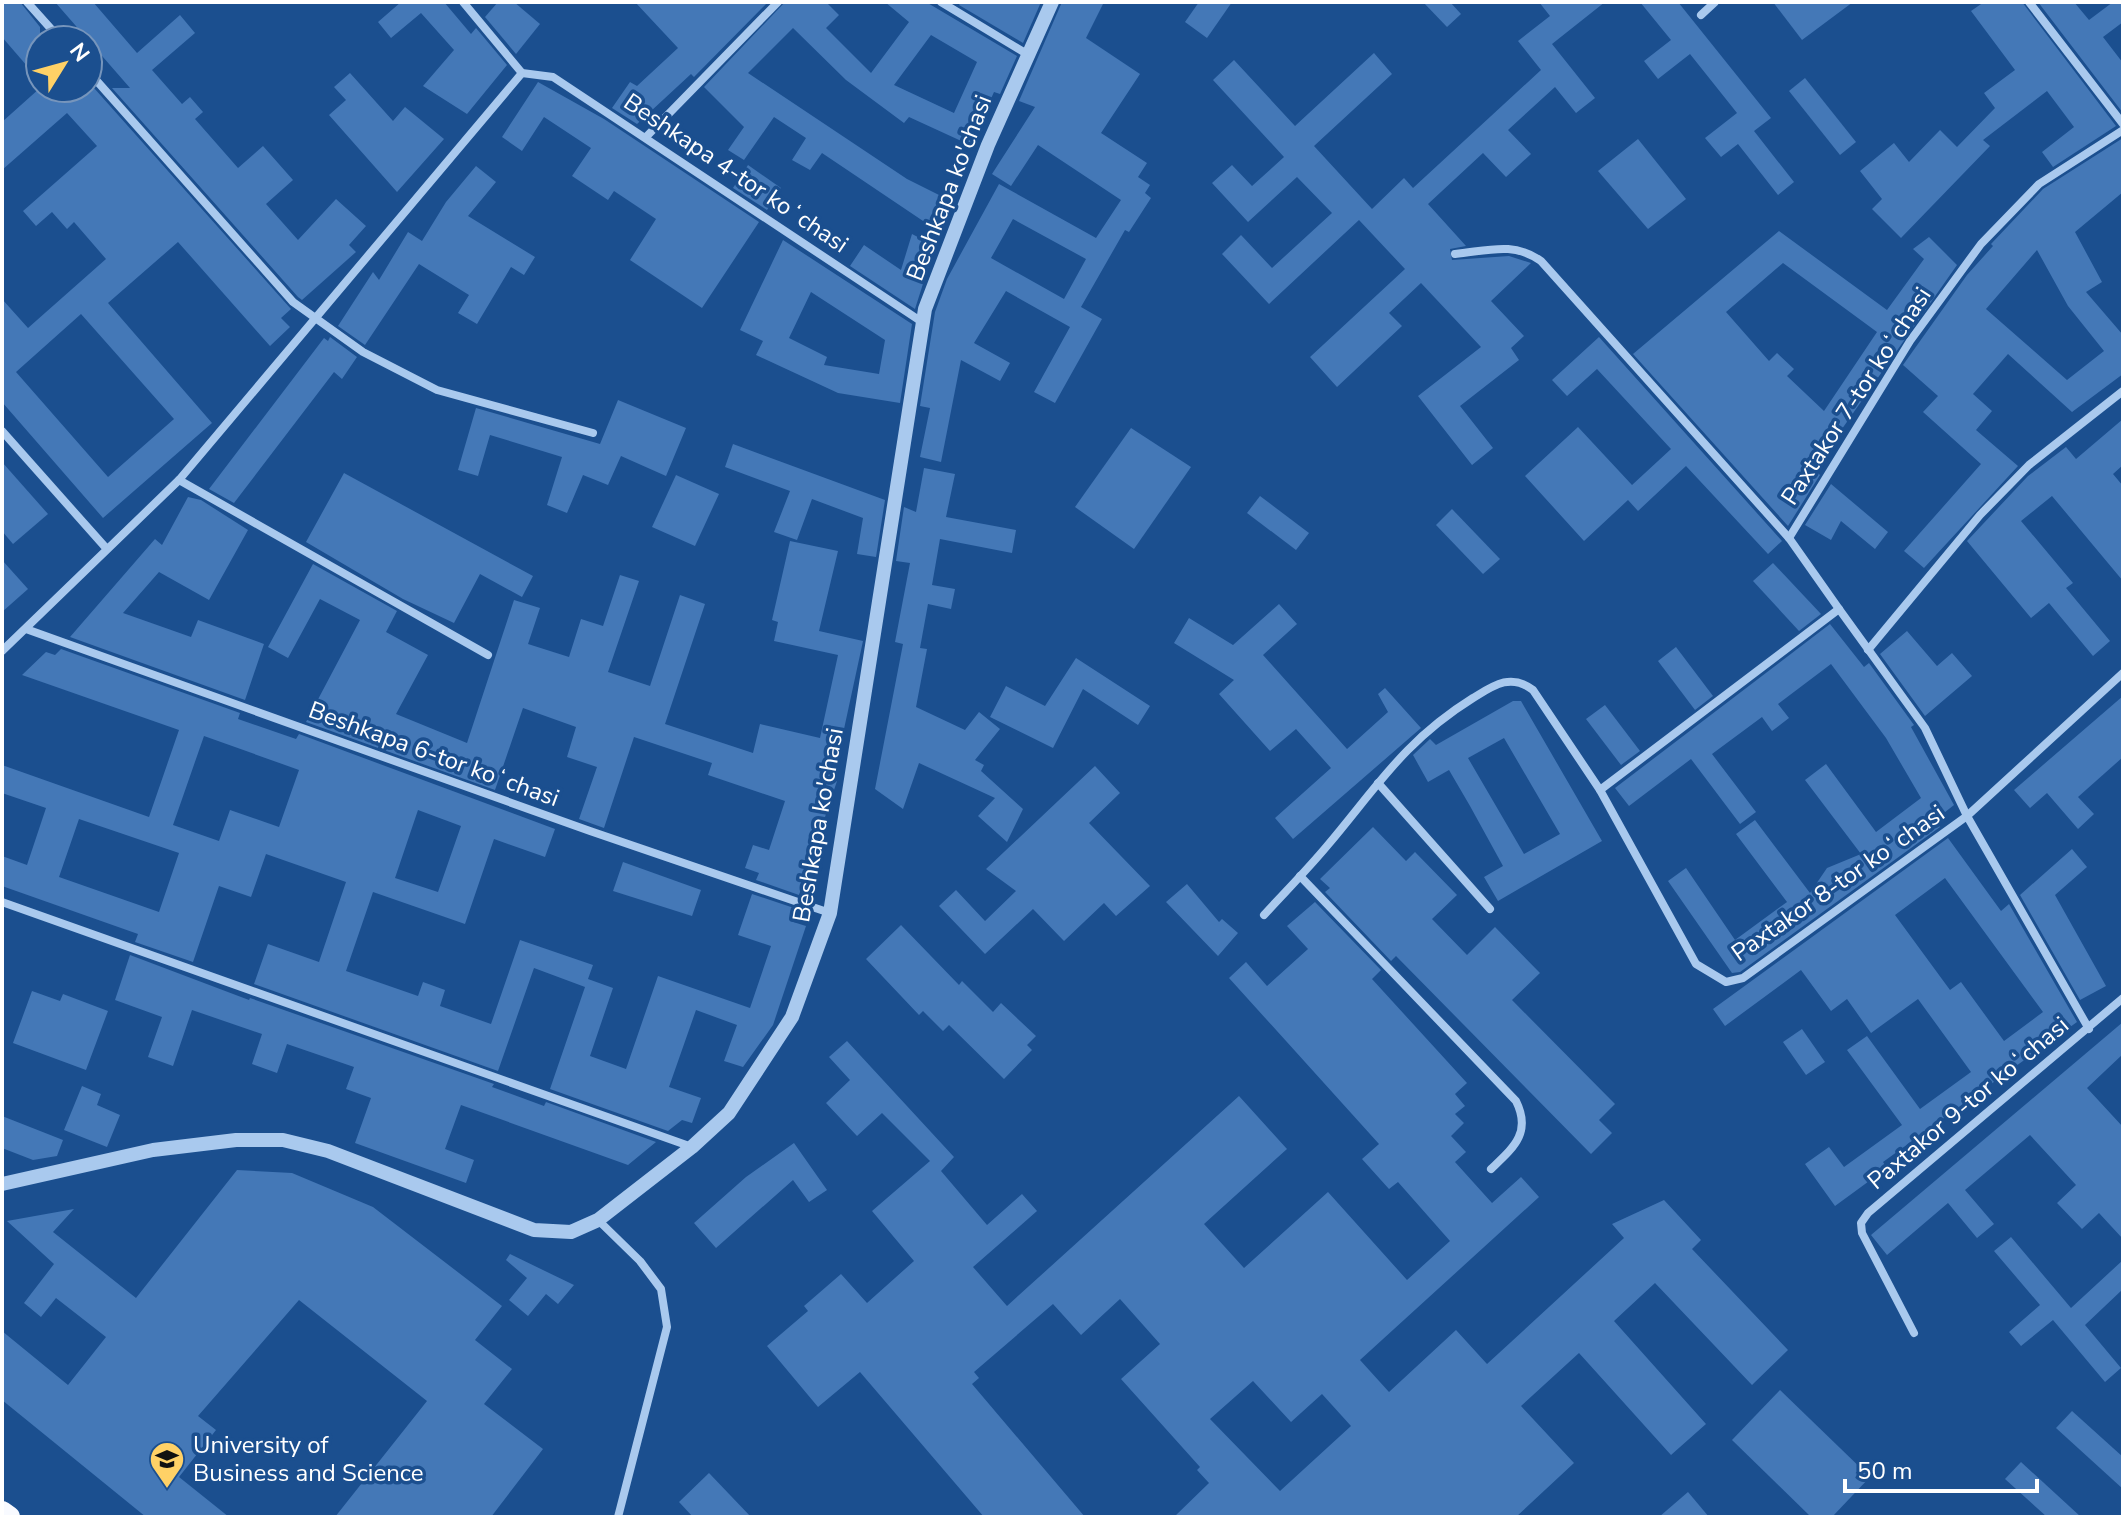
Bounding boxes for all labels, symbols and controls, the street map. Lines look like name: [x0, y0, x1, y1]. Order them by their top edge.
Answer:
north arrow: [24, 24, 104, 104]
text: N: [62, 37, 96, 68]
street label: Beshkapa 4-tor koʻchasi: [618, 86, 854, 260]
street label: Beshkapa ko'chasi: [899, 91, 999, 285]
street label: Paxtakor 7-tor koʻchasi: [1774, 281, 1938, 511]
street label: Beshkapa 6-tor koʻchasi: [304, 694, 564, 814]
street label: Beshkapa ko'chasi: [785, 725, 851, 925]
street label: Paxtakor 8-tor koʻchasi: [1725, 797, 1951, 969]
street label: Paxtakor 9-tor koʻchasi: [1861, 1009, 2075, 1197]
place label: University of Business and Science: [193, 1429, 423, 1489]
school or university icon: University of Business and Science: [148, 1440, 186, 1490]
scale bar: [1845, 1443, 2037, 1493]
text: 50 m: [1857, 1455, 1913, 1487]

